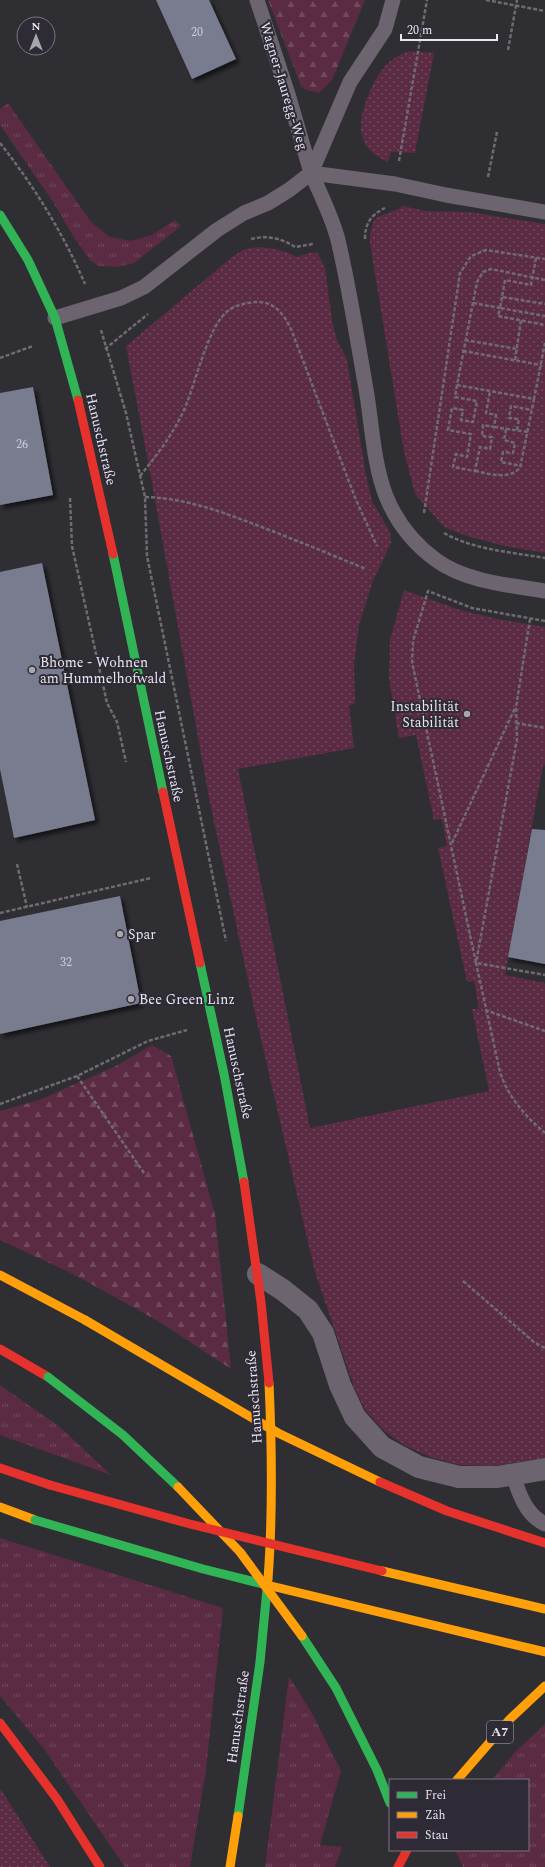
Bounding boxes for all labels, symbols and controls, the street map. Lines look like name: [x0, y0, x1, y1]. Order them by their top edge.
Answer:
north arrow: [16, 16, 56, 56]
scale bar: [401, 16, 497, 42]
text: N: [32, 18, 41, 35]
street label: Wagner-Jauregg-Weg: [254, 19, 314, 153]
text: 20 m: [407, 21, 432, 40]
house number: 20: [191, 23, 203, 42]
street label: Hanuschstraße: [80, 391, 122, 487]
house number: 26: [16, 435, 28, 454]
place label: Bhome - Wohnen am Hummelhofwald: [40, 652, 166, 689]
marker: Bhome - Wohnen am Hummelhofwald: [27, 665, 37, 675]
place label: Instabilität Stabilität: [390, 696, 459, 733]
street label: Hanuschstraße: [149, 708, 189, 804]
marker: Instabilität Stabilität: [462, 709, 472, 719]
place label: Spar: [128, 924, 156, 945]
marker: Spar: [115, 929, 125, 939]
house number: 32: [60, 953, 72, 972]
place label: Bee Green Linz: [139, 989, 235, 1010]
marker: Bee Green Linz: [126, 994, 136, 1004]
street label: Hanuschstraße: [218, 1025, 258, 1121]
street label: Hanuschstraße: [240, 1349, 268, 1445]
street label: Hanuschstraße: [221, 1669, 255, 1765]
road number: A7: [487, 1721, 513, 1743]
legend: [389, 1779, 529, 1851]
text: Frei: [425, 1786, 447, 1805]
text: Zäh: [425, 1806, 446, 1825]
text: Stau: [425, 1826, 449, 1845]

